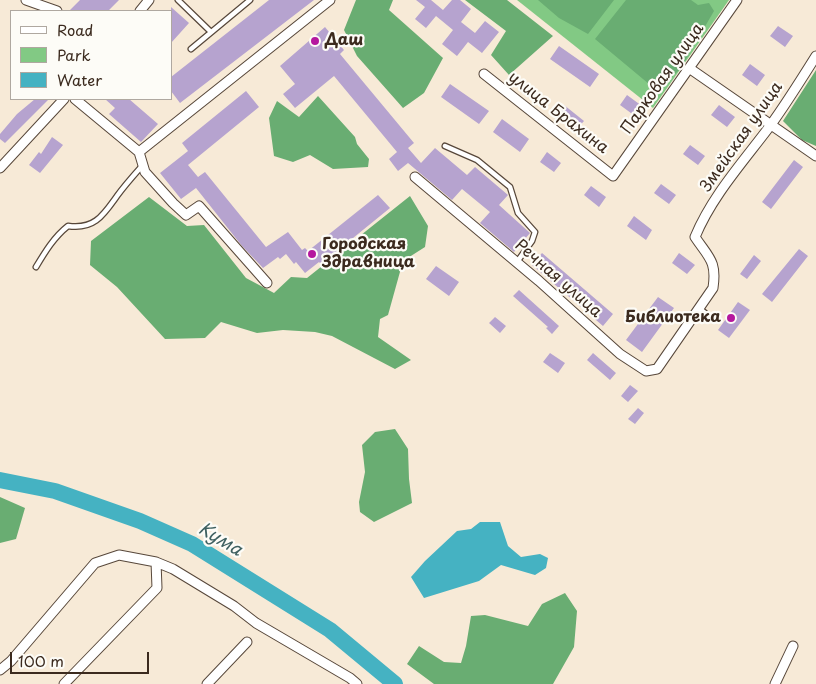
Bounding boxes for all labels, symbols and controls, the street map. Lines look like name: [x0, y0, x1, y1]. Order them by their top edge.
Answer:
legend: [10, 10, 172, 100]
text: Road: [57, 18, 93, 41]
street label: Парковая улица: [618, 20, 708, 138]
place label: Даш: [325, 31, 363, 51]
marker: Даш: [309, 35, 321, 47]
text: Park: [57, 43, 91, 66]
text: Water: [57, 68, 102, 91]
street label: улица Брахина: [504, 68, 612, 158]
street label: Змейская улица: [697, 78, 787, 196]
place label: Городская Здравница: [322, 235, 415, 273]
street label: Речная улица: [511, 236, 605, 322]
marker: Городская Здравница: [306, 248, 318, 260]
place label: Библиотека: [625, 308, 721, 328]
marker: Библиотека: [725, 312, 737, 324]
water label: Кума: [194, 519, 246, 561]
scale bar: [12, 642, 151, 674]
text: 100 m: [18, 649, 64, 672]

